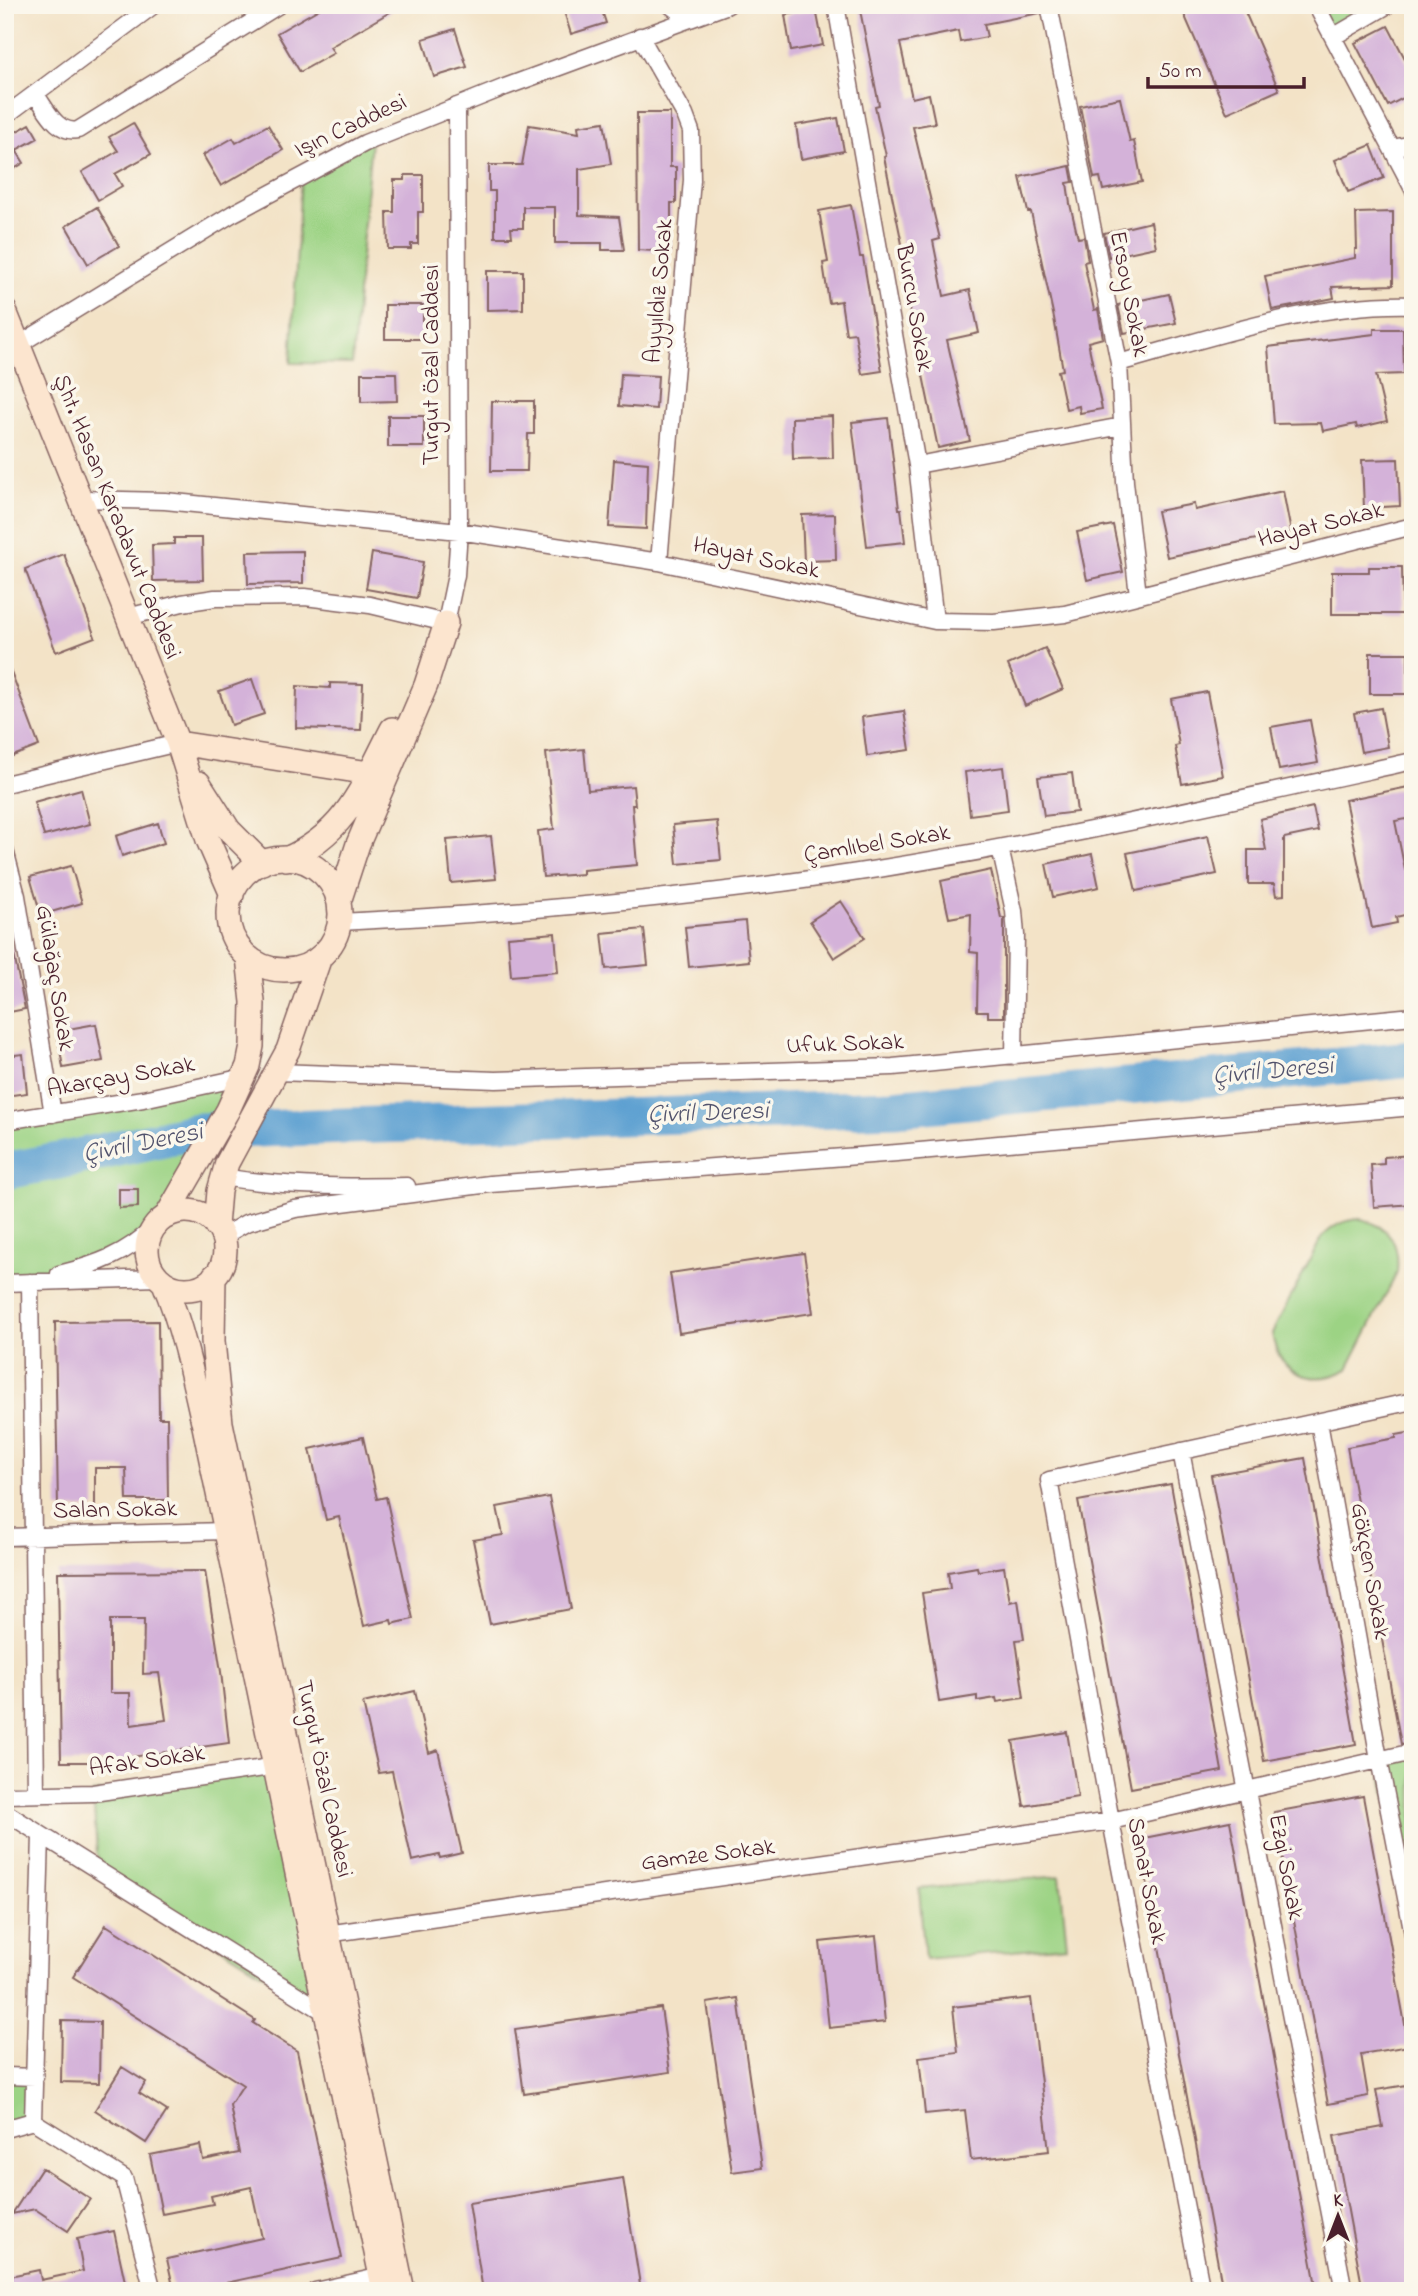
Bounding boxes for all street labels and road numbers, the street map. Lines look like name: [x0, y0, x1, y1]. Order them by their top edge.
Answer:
street label: Işın Caddesi: [289, 86, 413, 168]
street label: Ayyıldız Sokak: [636, 217, 685, 365]
street label: Ersoy Sokak: [1098, 228, 1157, 360]
street label: Burcu Sokak: [884, 241, 941, 375]
street label: Turgut Özal Caddesi: [415, 264, 450, 466]
street label: Şht. Hasan Karadavut Caddesi: [43, 369, 189, 665]
street label: Hayat Sokak: [1254, 493, 1388, 559]
street label: Hayat Sokak: [689, 529, 823, 591]
street label: Çamlıbel Sokak: [801, 816, 953, 874]
street label: Gülağaç Sokak: [25, 903, 83, 1054]
street label: Ufuk Sokak: [786, 1025, 905, 1065]
street label: Akarçay Sokak: [44, 1048, 198, 1109]
street label: Salan Sokak: [53, 1492, 178, 1530]
street label: Gökçen Sokak: [1340, 1500, 1398, 1642]
street label: Turgut Özal Caddesi: [285, 1677, 361, 1881]
street label: Afak Sokak: [87, 1736, 208, 1787]
street label: Ezgi Sokak: [1258, 1811, 1312, 1923]
street label: Sanat Sokak: [1117, 1815, 1176, 1948]
street label: Gamze Sokak: [639, 1830, 777, 1882]

